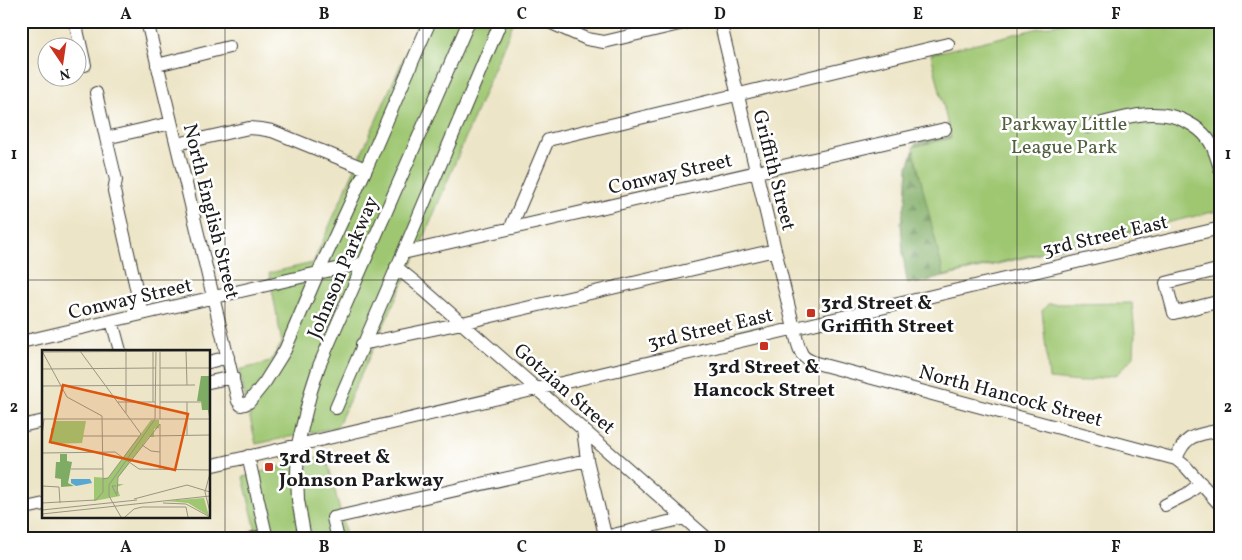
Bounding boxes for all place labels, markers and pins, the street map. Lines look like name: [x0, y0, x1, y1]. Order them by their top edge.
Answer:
place label: 3rd Street & Griffith Street: [821, 290, 954, 341]
marker: 3rd Street & Griffith Street: [805, 307, 817, 319]
marker: 3rd Street & Hancock Street: [758, 340, 770, 352]
place label: 3rd Street & Hancock Street: [693, 354, 835, 405]
place label: 3rd Street & Johnson Parkway: [278, 444, 444, 495]
marker: 3rd Street & Johnson Parkway: [263, 461, 275, 473]

